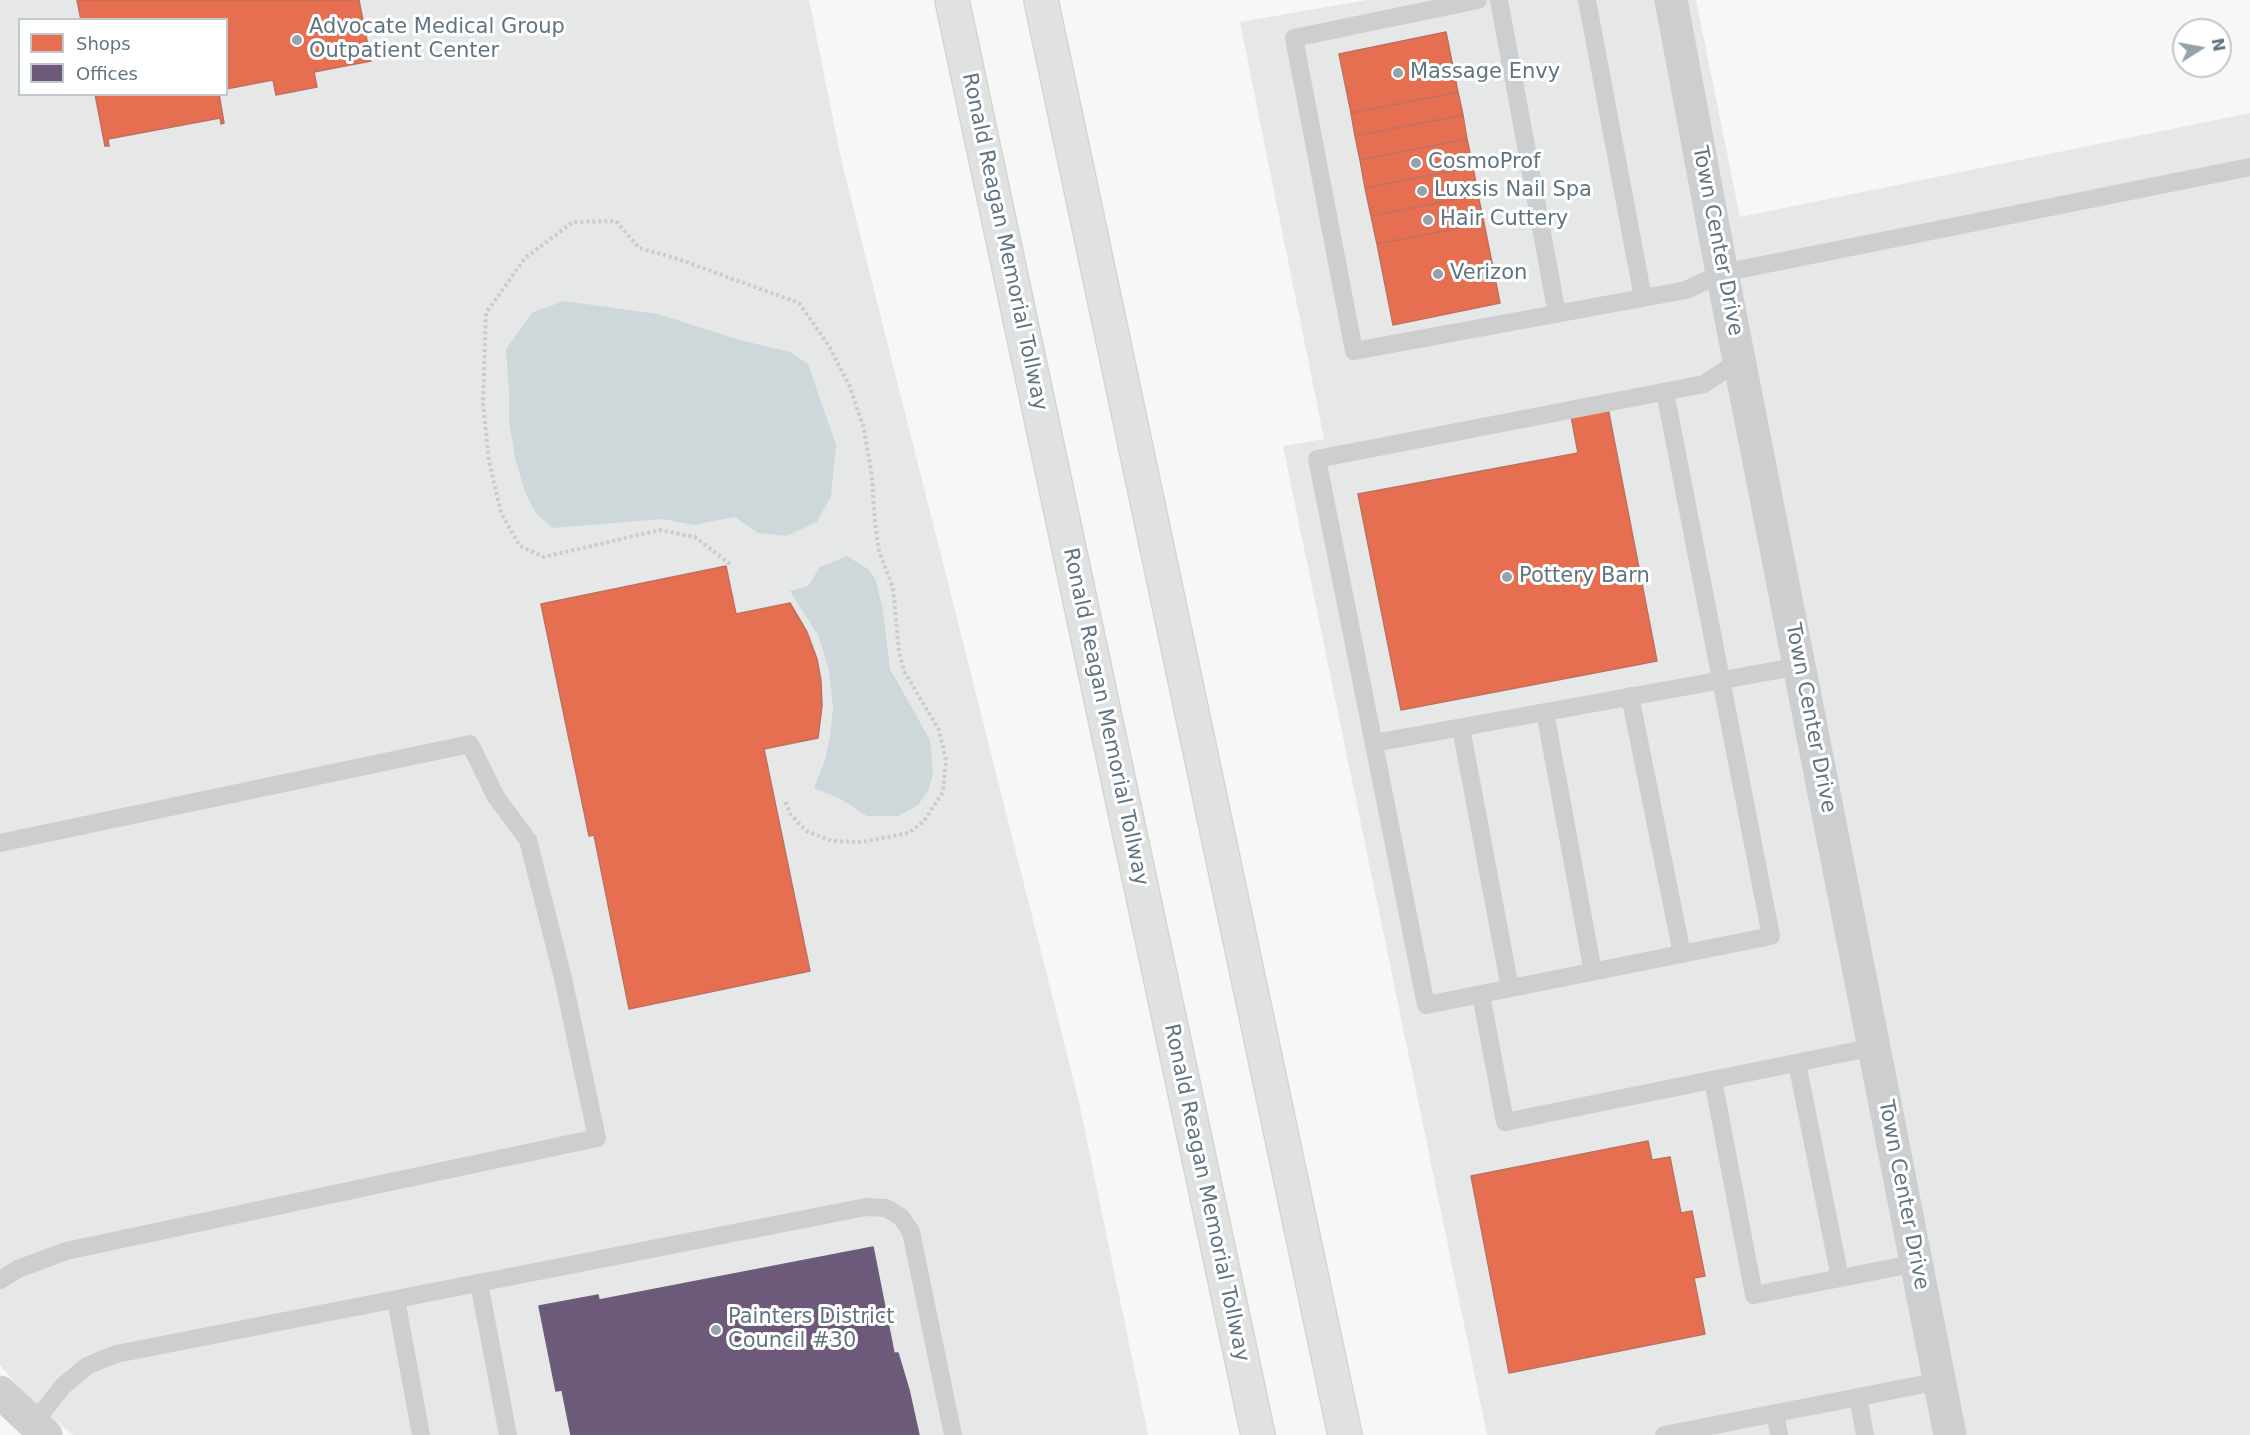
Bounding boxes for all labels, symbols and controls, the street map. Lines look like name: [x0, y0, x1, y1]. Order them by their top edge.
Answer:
place label: Advocate Medical Group Outpatient Center: [309, 15, 565, 65]
legend: [18, 18, 228, 96]
north arrow: [2172, 18, 2232, 78]
text: Shops: [76, 33, 131, 54]
marker: Advocate Medical Group Outpatient Center: [290, 33, 304, 47]
text: N: [2208, 36, 2229, 53]
place label: Massage Envy: [1410, 60, 1560, 86]
text: Offices: [76, 63, 138, 84]
marker: Massage Envy: [1391, 66, 1405, 80]
street label: Ronald Reagan Memorial Tollway: [956, 71, 1052, 413]
street label: Town Center Drive: [1686, 144, 1748, 338]
place label: CosmoProf: [1428, 150, 1540, 176]
marker: CosmoProf: [1409, 156, 1423, 170]
place label: Luxsis Nail Spa: [1434, 178, 1592, 204]
marker: Luxsis Nail Spa: [1415, 184, 1429, 198]
place label: Hair Cuttery: [1440, 207, 1568, 233]
marker: Hair Cuttery: [1421, 213, 1435, 227]
place label: Verizon: [1450, 261, 1527, 287]
marker: Verizon: [1431, 267, 1445, 281]
street label: Ronald Reagan Memorial Tollway: [1057, 546, 1153, 888]
place label: Pottery Barn: [1519, 564, 1650, 590]
marker: Pottery Barn: [1500, 570, 1514, 584]
street label: Town Center Drive: [1779, 621, 1841, 815]
street label: Ronald Reagan Memorial Tollway: [1158, 1022, 1254, 1364]
street label: Town Center Drive: [1872, 1098, 1934, 1292]
place label: Painters District Council #30: [728, 1305, 895, 1355]
marker: Painters District Council #30: [709, 1323, 723, 1337]

